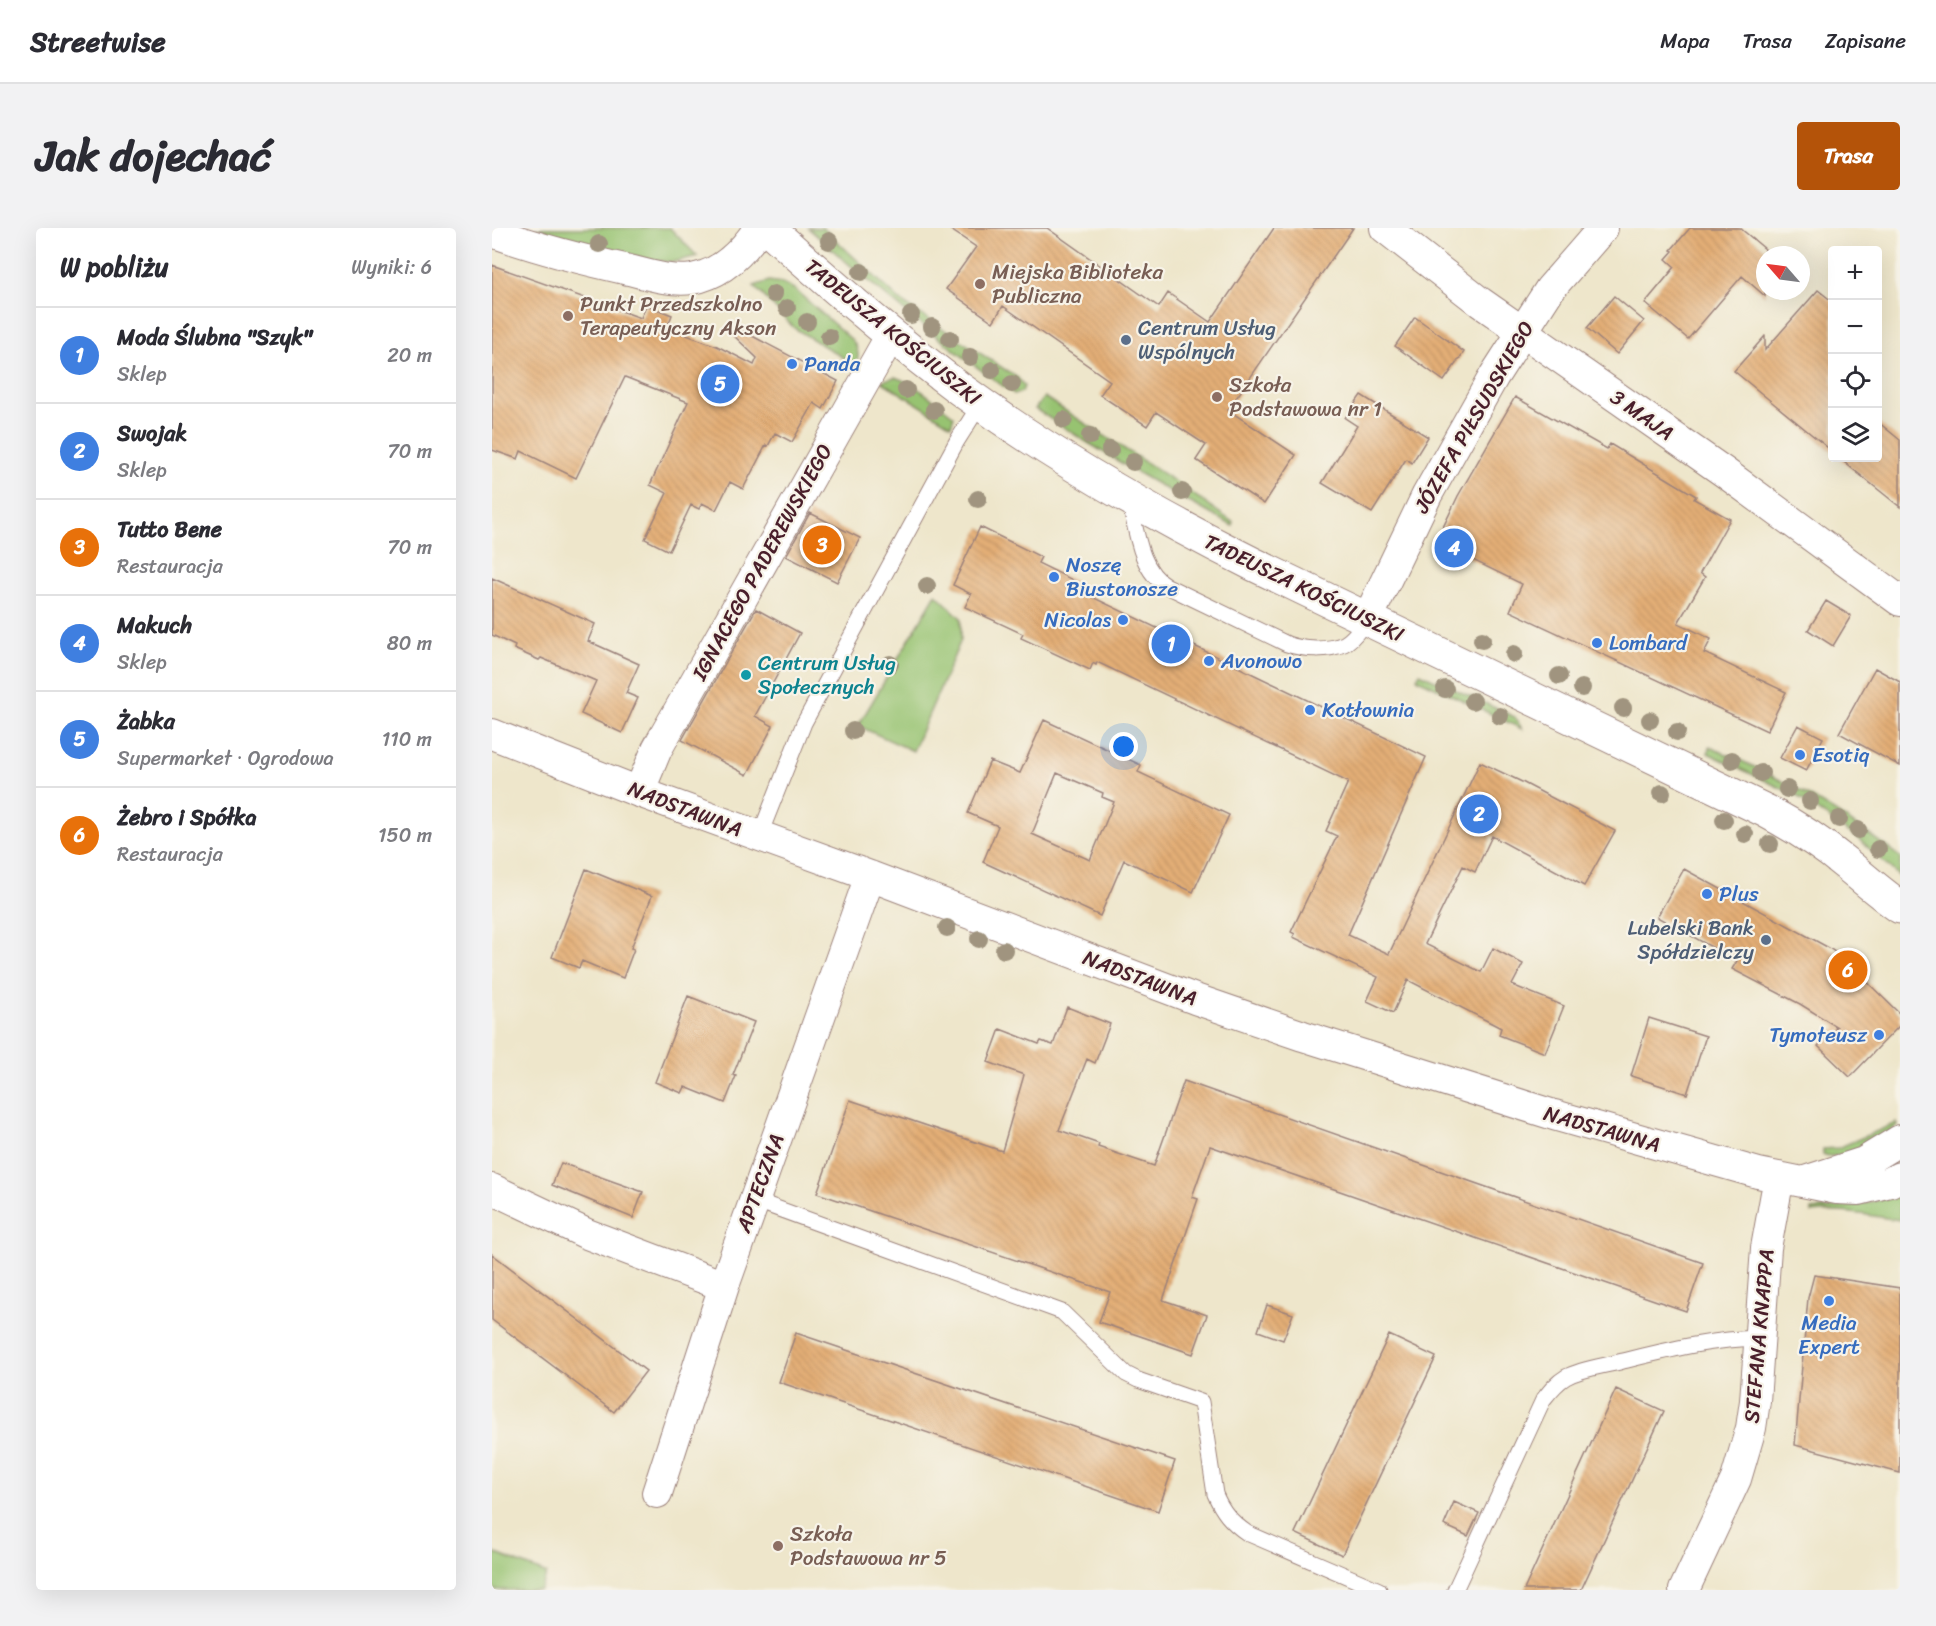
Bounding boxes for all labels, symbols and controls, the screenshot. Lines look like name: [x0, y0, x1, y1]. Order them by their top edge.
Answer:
text: Streetwise: [30, 17, 166, 66]
text: Mapa: [1660, 22, 1710, 60]
text: Trasa: [1743, 22, 1792, 60]
text: Zapisane: [1825, 22, 1906, 60]
text: Jak dojechać: [36, 119, 271, 193]
button: Trasa: [1797, 122, 1900, 190]
text: W pobliżu: [60, 244, 169, 290]
north arrow: [1756, 246, 1810, 300]
map controls: [1828, 246, 1882, 462]
button: +: [1828, 246, 1882, 300]
street label: TADEUSZA KOŚCIUSZKI: [796, 248, 990, 416]
text: Wyniki: 6: [351, 250, 432, 285]
place label: Miejska Biblioteka Publiczna: [992, 253, 1164, 315]
marker: Miejska Biblioteka Publiczna: [973, 277, 987, 291]
place label: Punkt Przedszkolno Terapeutyczny Akson: [580, 285, 776, 347]
button: −: [1828, 300, 1882, 354]
marker: Punkt Przedszkolno Terapeutyczny Akson: [561, 309, 575, 323]
place label: Centrum Usług Wspólnych: [1138, 309, 1276, 371]
street label: JÓZEFA PIŁSUDSKIEGO: [1403, 313, 1545, 521]
text: Moda Ślubna "Szyk": [117, 318, 312, 357]
marker: Centrum Usług Wspólnych: [1119, 333, 1133, 347]
text: 1: [75, 338, 84, 373]
text: 20 m: [387, 338, 432, 373]
place label: Panda: [804, 345, 861, 383]
button: locate: [1828, 354, 1882, 408]
text: Sklep: [117, 357, 167, 392]
marker: Panda: [785, 357, 799, 371]
pin: 5: [700, 362, 740, 406]
place label: Szkoła Podstawowa nr 1: [1229, 366, 1382, 428]
street label: 3 MAJA: [1602, 379, 1682, 451]
marker: Szkoła Podstawowa nr 1: [1210, 390, 1224, 404]
button: layers: [1828, 408, 1882, 462]
text: Swojak: [117, 414, 187, 453]
text: 2: [74, 434, 85, 469]
text: 70 m: [387, 434, 432, 469]
street label: IGNACEGO PADEREWSKIEGO: [680, 436, 843, 688]
text: Sklep: [117, 453, 167, 488]
text: Tutto Bene: [117, 510, 222, 549]
pin: 3: [802, 522, 842, 568]
street label: TADEUSZA KOŚCIUSZKI: [1197, 523, 1411, 653]
pin: 4: [1434, 526, 1474, 570]
text: 3: [74, 530, 85, 565]
text: 70 m: [387, 530, 432, 565]
place label: Noszę Biustonosze: [1066, 546, 1178, 608]
text: Restauracja: [117, 549, 223, 584]
marker: Noszę Biustonosze: [1047, 570, 1061, 584]
place label: Nicolas: [1044, 601, 1111, 639]
text: Makuch: [117, 606, 192, 645]
marker: Nicolas: [1116, 613, 1130, 627]
pin: 1: [1152, 622, 1190, 666]
place label: Lombard: [1609, 624, 1689, 662]
text: 4: [73, 626, 86, 661]
text: 80 m: [387, 626, 432, 661]
marker: Lombard: [1590, 636, 1604, 650]
place label: Avonowo: [1220, 642, 1302, 680]
place label: Centrum Usług Społecznych: [758, 644, 896, 706]
text: Sklep: [117, 645, 167, 680]
marker: Avonowo: [1202, 654, 1216, 668]
marker: Centrum Usług Społecznych: [739, 668, 753, 682]
place label: Kotłownia: [1322, 691, 1415, 729]
text: Żabka: [117, 702, 175, 741]
marker: Kotłownia: [1303, 703, 1317, 717]
text: 5: [73, 722, 86, 757]
text: 110 m: [382, 722, 432, 757]
your location: [1109, 732, 1138, 761]
place label: Esotiq: [1812, 736, 1870, 774]
text: Supermarket · Ogrodowa: [117, 741, 334, 776]
marker: Esotiq: [1793, 748, 1807, 762]
street label: NADSTAWNA: [622, 770, 748, 848]
pin: 2: [1460, 792, 1498, 836]
text: Żebro i Spółka: [117, 798, 257, 837]
text: 6: [74, 818, 85, 853]
text: 150 m: [378, 818, 432, 853]
text: Restauracja: [117, 837, 223, 872]
place label: Plus: [1719, 875, 1759, 913]
marker: Plus: [1700, 887, 1714, 901]
place label: Lubelski Bank Spółdzielczy: [1627, 909, 1754, 971]
marker: Lubelski Bank Spółdzielczy: [1759, 933, 1773, 947]
street label: NADSTAWNA: [1077, 939, 1203, 1017]
pin: 6: [1828, 948, 1868, 992]
place label: Tymoteusz: [1769, 1016, 1868, 1054]
marker: Tymoteusz: [1872, 1028, 1886, 1042]
street label: NADSTAWNA: [1539, 1094, 1665, 1164]
street label: APTECZNA: [724, 1128, 795, 1239]
street label: STEFANA KNAPPA: [1732, 1247, 1786, 1425]
marker: Media Expert: [1822, 1294, 1836, 1308]
place label: Media Expert: [1798, 1304, 1860, 1366]
place label: Szkoła Podstawowa nr 5: [790, 1515, 947, 1577]
marker: Szkoła Podstawowa nr 5: [771, 1539, 785, 1553]

